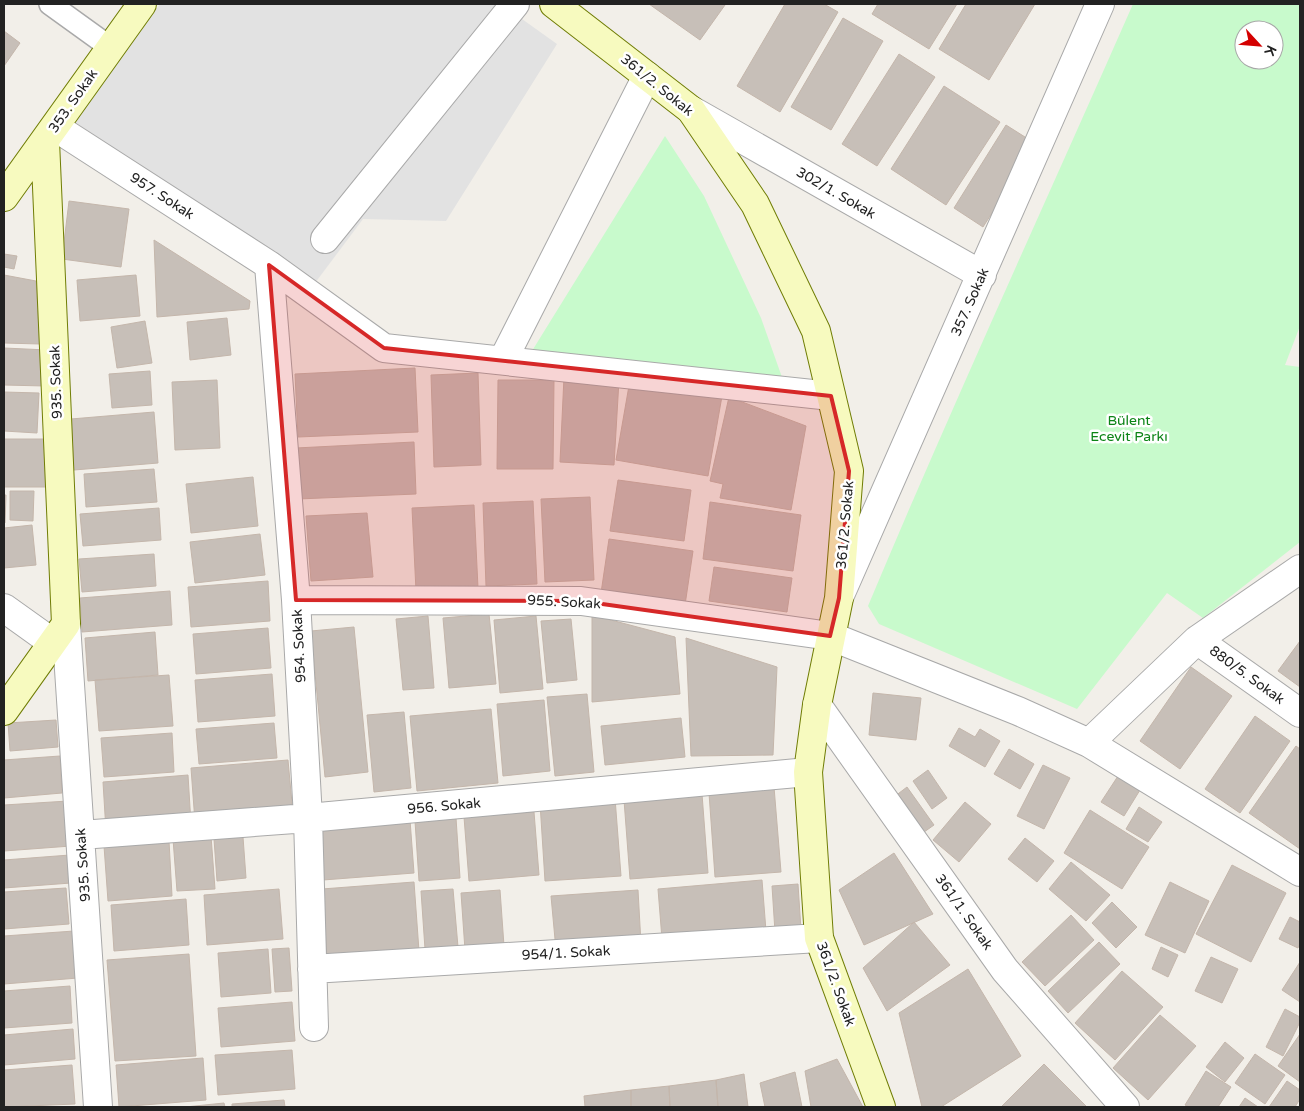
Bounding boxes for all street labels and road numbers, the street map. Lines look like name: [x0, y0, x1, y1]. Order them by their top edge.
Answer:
street label: 361/2. Sokak: [617, 50, 697, 120]
street label: 353. Sokak: [45, 66, 101, 136]
street label: 302/1. Sokak: [793, 163, 879, 223]
street label: 957. Sokak: [127, 169, 198, 223]
street label: 357. Sokak: [947, 265, 993, 339]
street label: 935. Sokak: [46, 345, 66, 419]
street label: 361/2. Sokak: [833, 480, 857, 570]
street label: 955. Sokak: [527, 592, 602, 612]
street label: 954. Sokak: [289, 608, 309, 683]
street label: 880/5. Sokak: [1206, 642, 1288, 708]
street label: 956. Sokak: [407, 794, 482, 818]
street label: 935. Sokak: [72, 827, 94, 902]
street label: 361/1. Sokak: [932, 871, 997, 954]
street label: 361/2. Sokak: [813, 939, 859, 1029]
street label: 954/1. Sokak: [521, 942, 611, 964]

